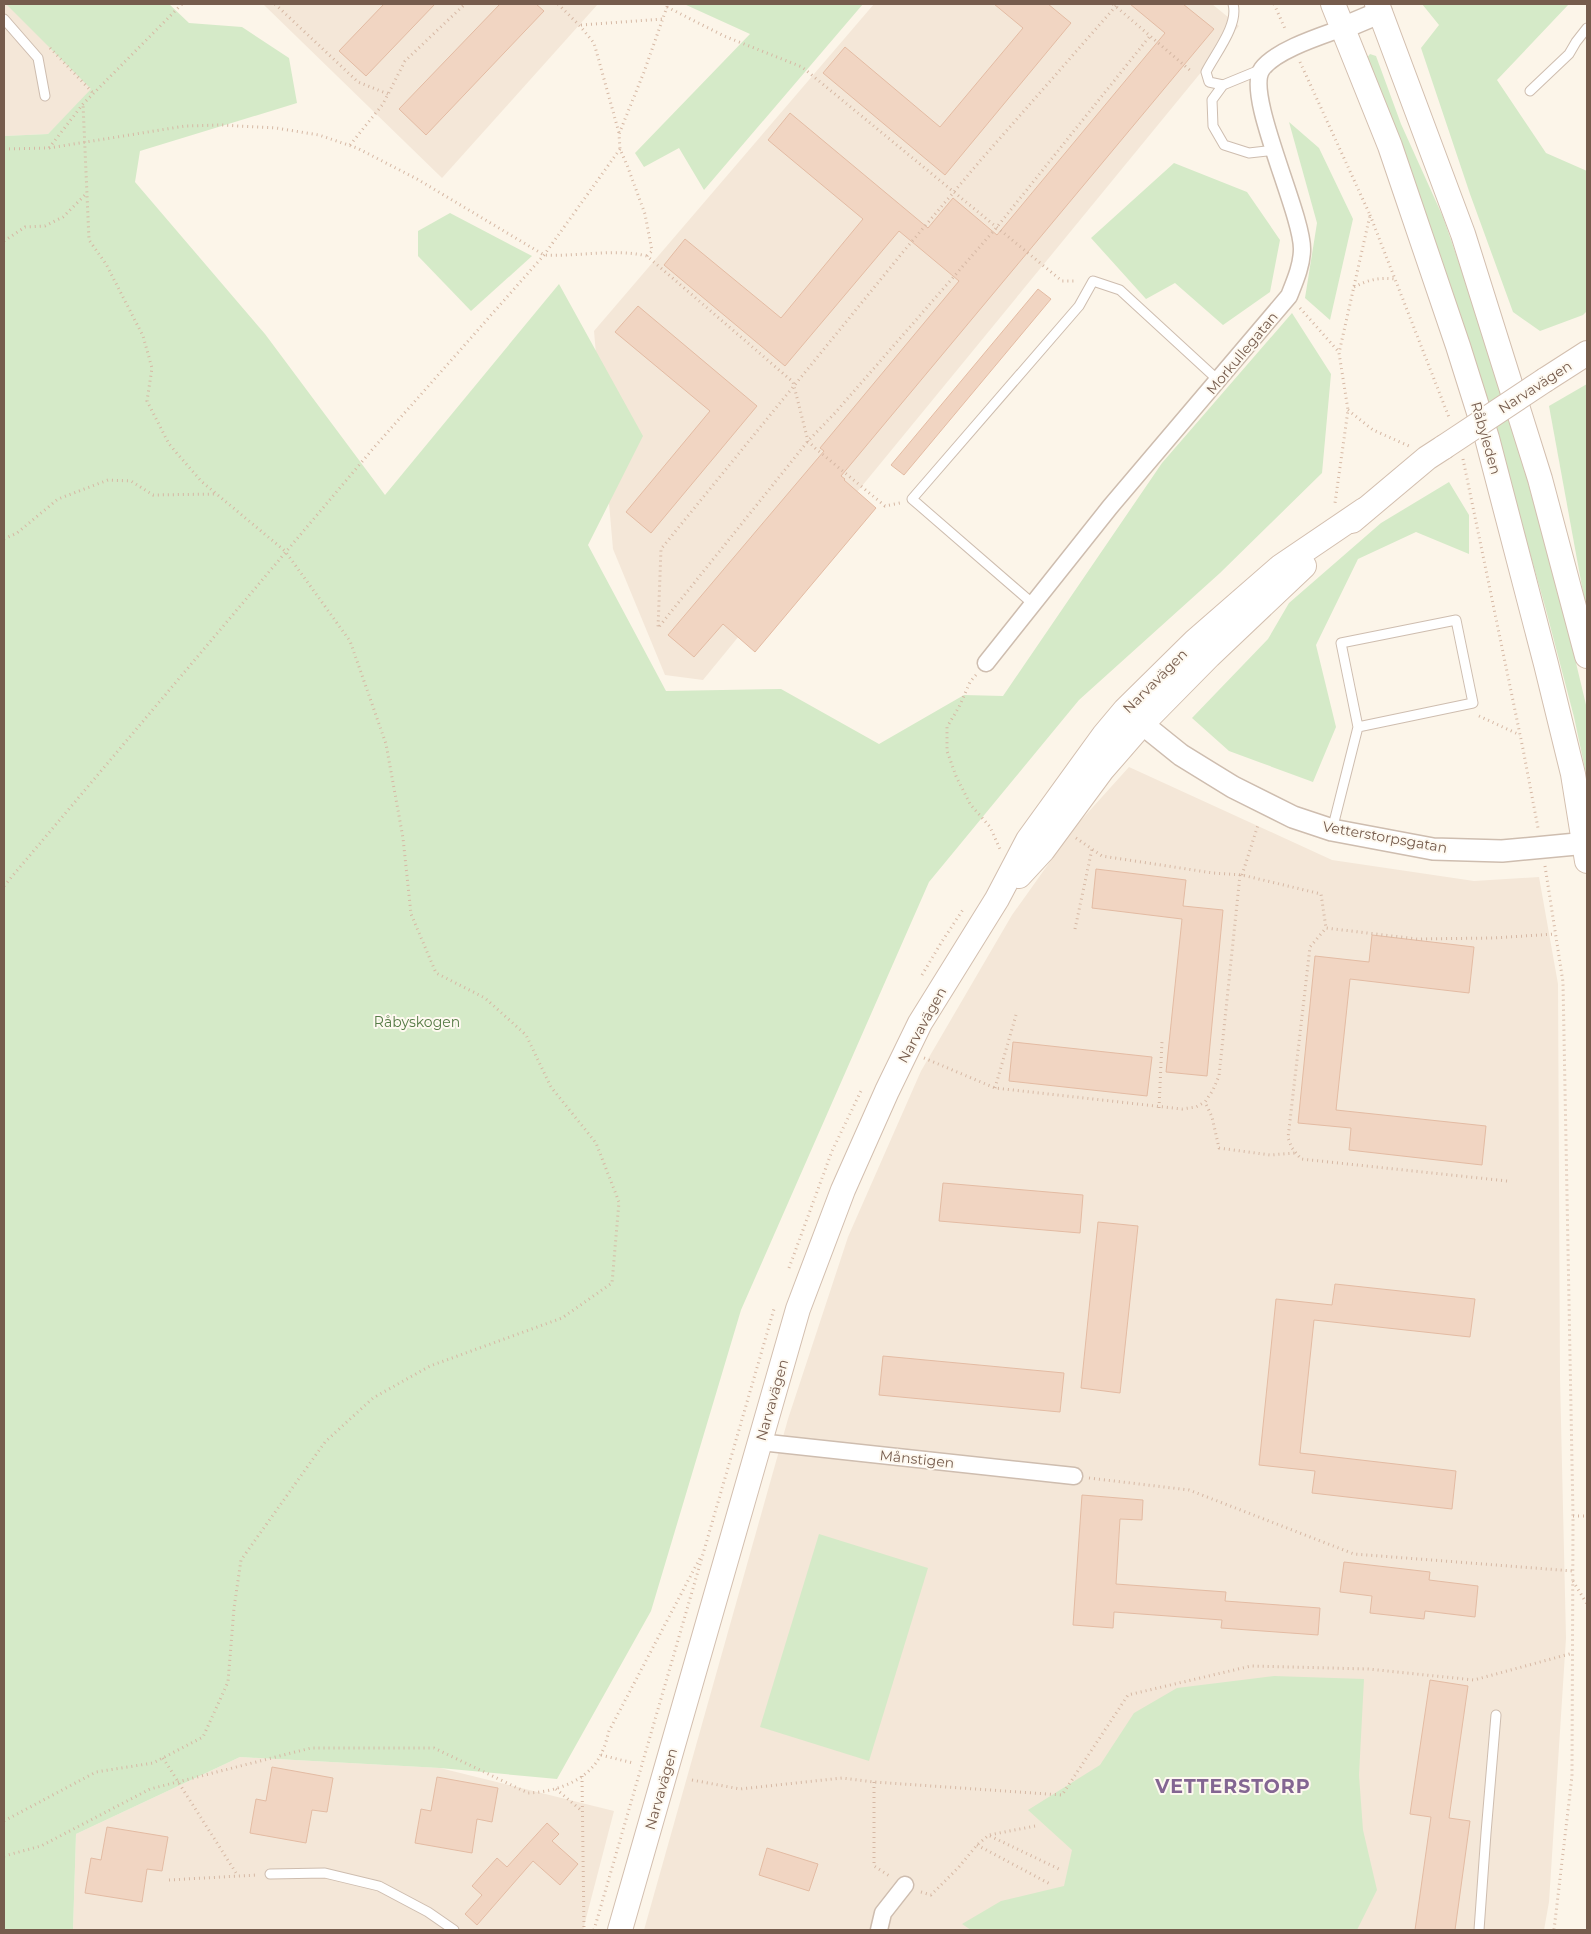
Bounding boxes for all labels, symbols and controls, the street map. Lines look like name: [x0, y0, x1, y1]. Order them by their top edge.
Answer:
street label: Morkullegatan: [1202, 308, 1282, 398]
street label: Narvavägen: [1495, 357, 1575, 417]
street label: Råbyleden: [1467, 400, 1505, 476]
street label: Narvavägen: [1119, 645, 1191, 717]
street label: Vetterstorpsgatan: [1321, 817, 1449, 857]
street label: Narvavägen: [894, 984, 950, 1066]
park label: Råbyskogen: [374, 1013, 460, 1031]
street label: Narvavägen: [752, 1357, 792, 1443]
street label: Månstigen: [879, 1446, 955, 1472]
street label: Narvavägen: [641, 1746, 681, 1832]
district label: VETTERSTORP: [1154, 1775, 1311, 1798]

